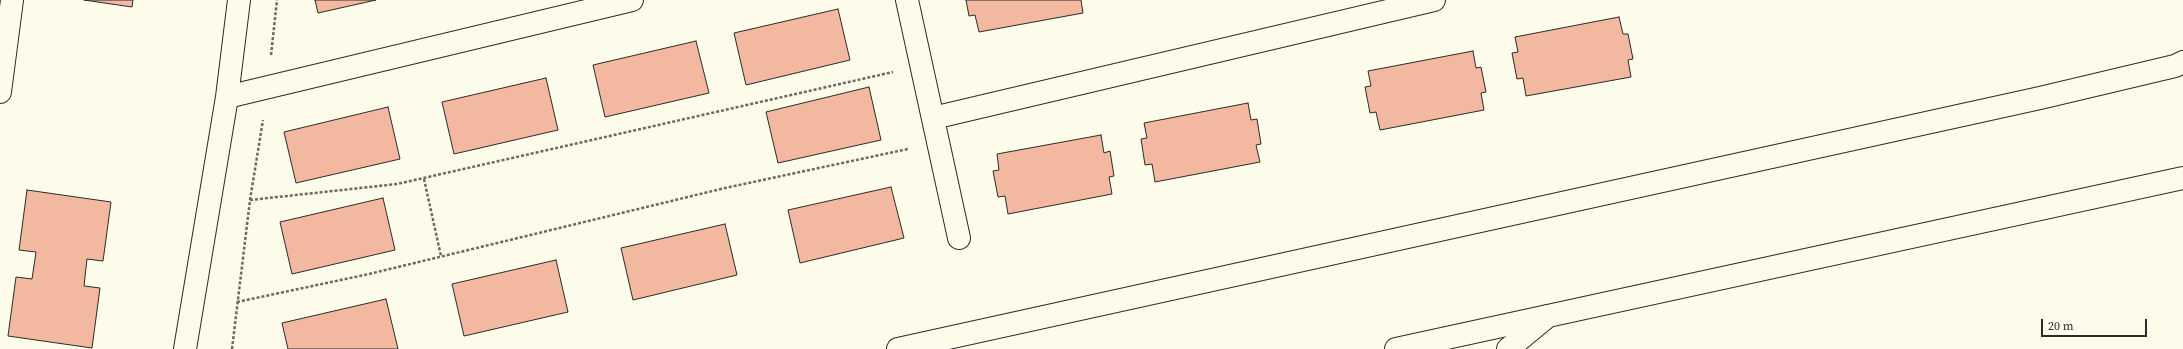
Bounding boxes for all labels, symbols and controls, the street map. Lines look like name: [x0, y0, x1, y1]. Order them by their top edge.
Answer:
scale bar: [2043, 311, 2149, 337]
text: 20 m: [2048, 318, 2074, 334]

